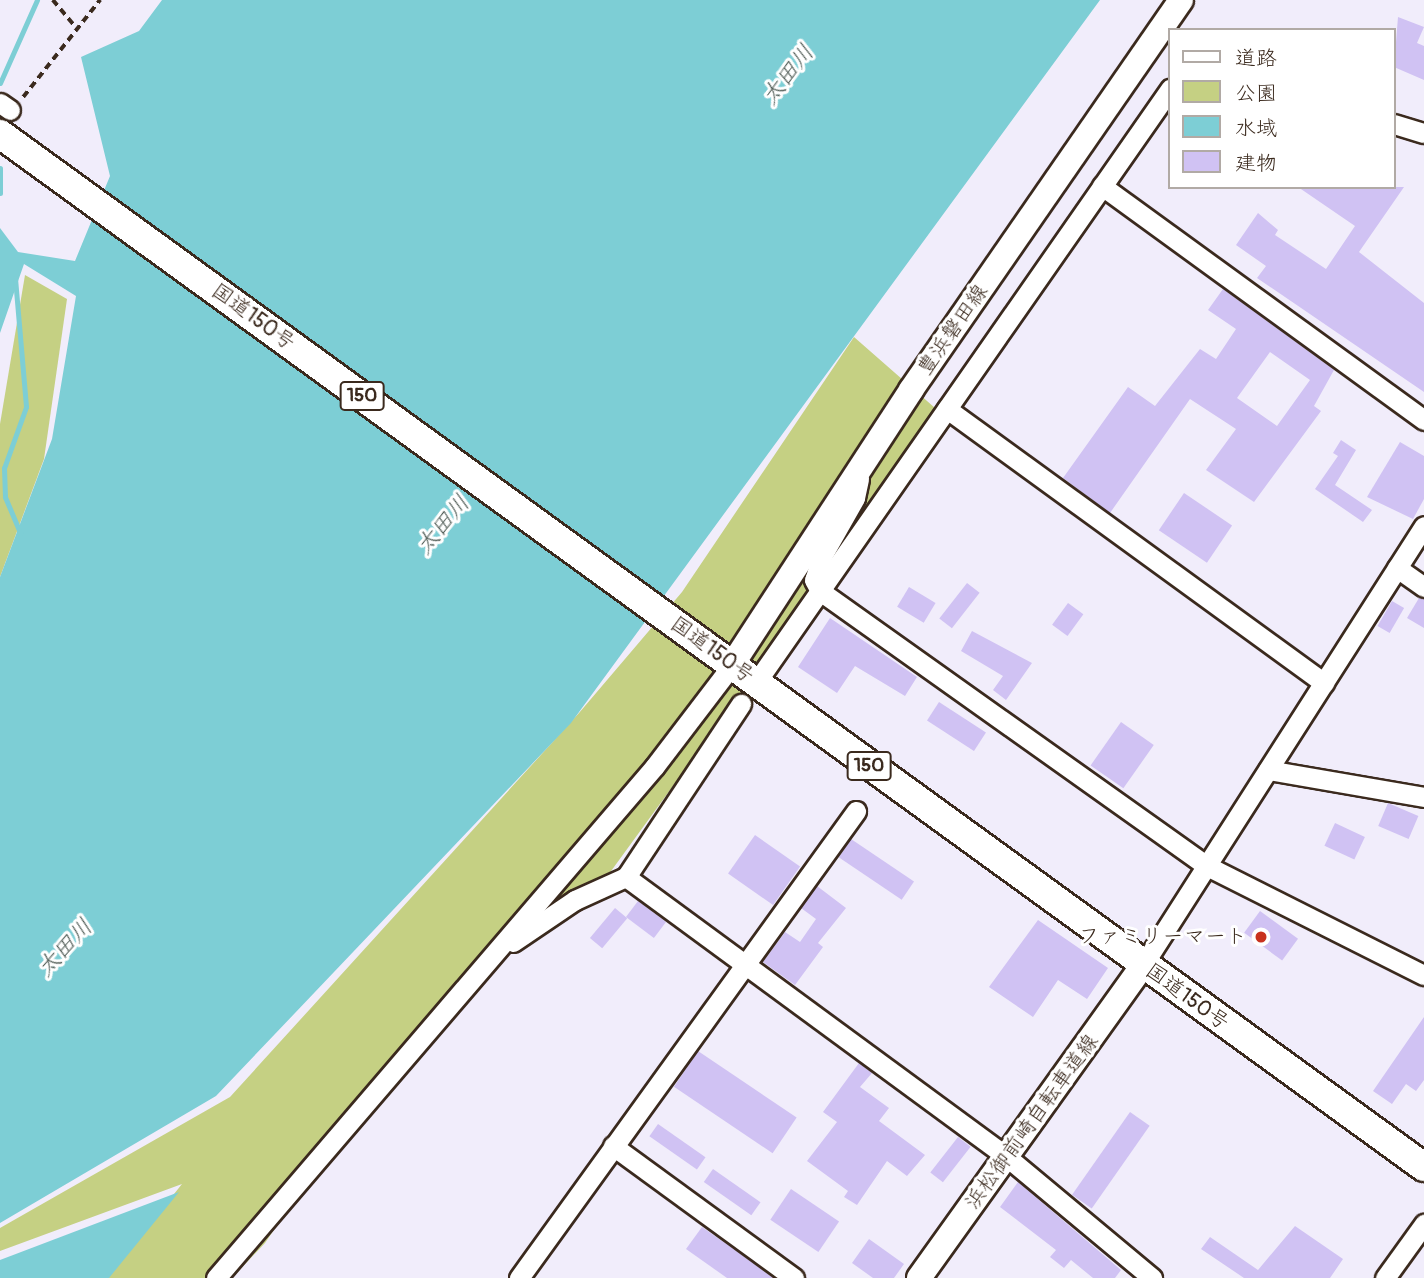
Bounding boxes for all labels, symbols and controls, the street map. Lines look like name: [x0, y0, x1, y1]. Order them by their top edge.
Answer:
legend: [1168, 28, 1396, 189]
water label: 太田川: [756, 39, 820, 111]
text: 道路: [1235, 45, 1277, 72]
text: 公園: [1235, 80, 1277, 107]
text: 水域: [1235, 115, 1277, 142]
text: 建物: [1235, 150, 1277, 177]
street label: 国道150号: [206, 278, 300, 356]
street label: 豊浜磐田線: [913, 280, 993, 380]
road number: 150: [339, 380, 385, 412]
water label: 太田川: [410, 490, 476, 560]
street label: 国道150号: [665, 611, 759, 689]
road number: 150: [846, 750, 892, 782]
water label: 太田川: [31, 913, 99, 983]
place label: ファミリーマート: [1079, 924, 1247, 950]
marker: ファミリーマート: [1253, 929, 1269, 945]
street label: 国道150号: [1140, 958, 1234, 1036]
street label: 浜松御前崎自転車道線: [960, 1030, 1104, 1214]

